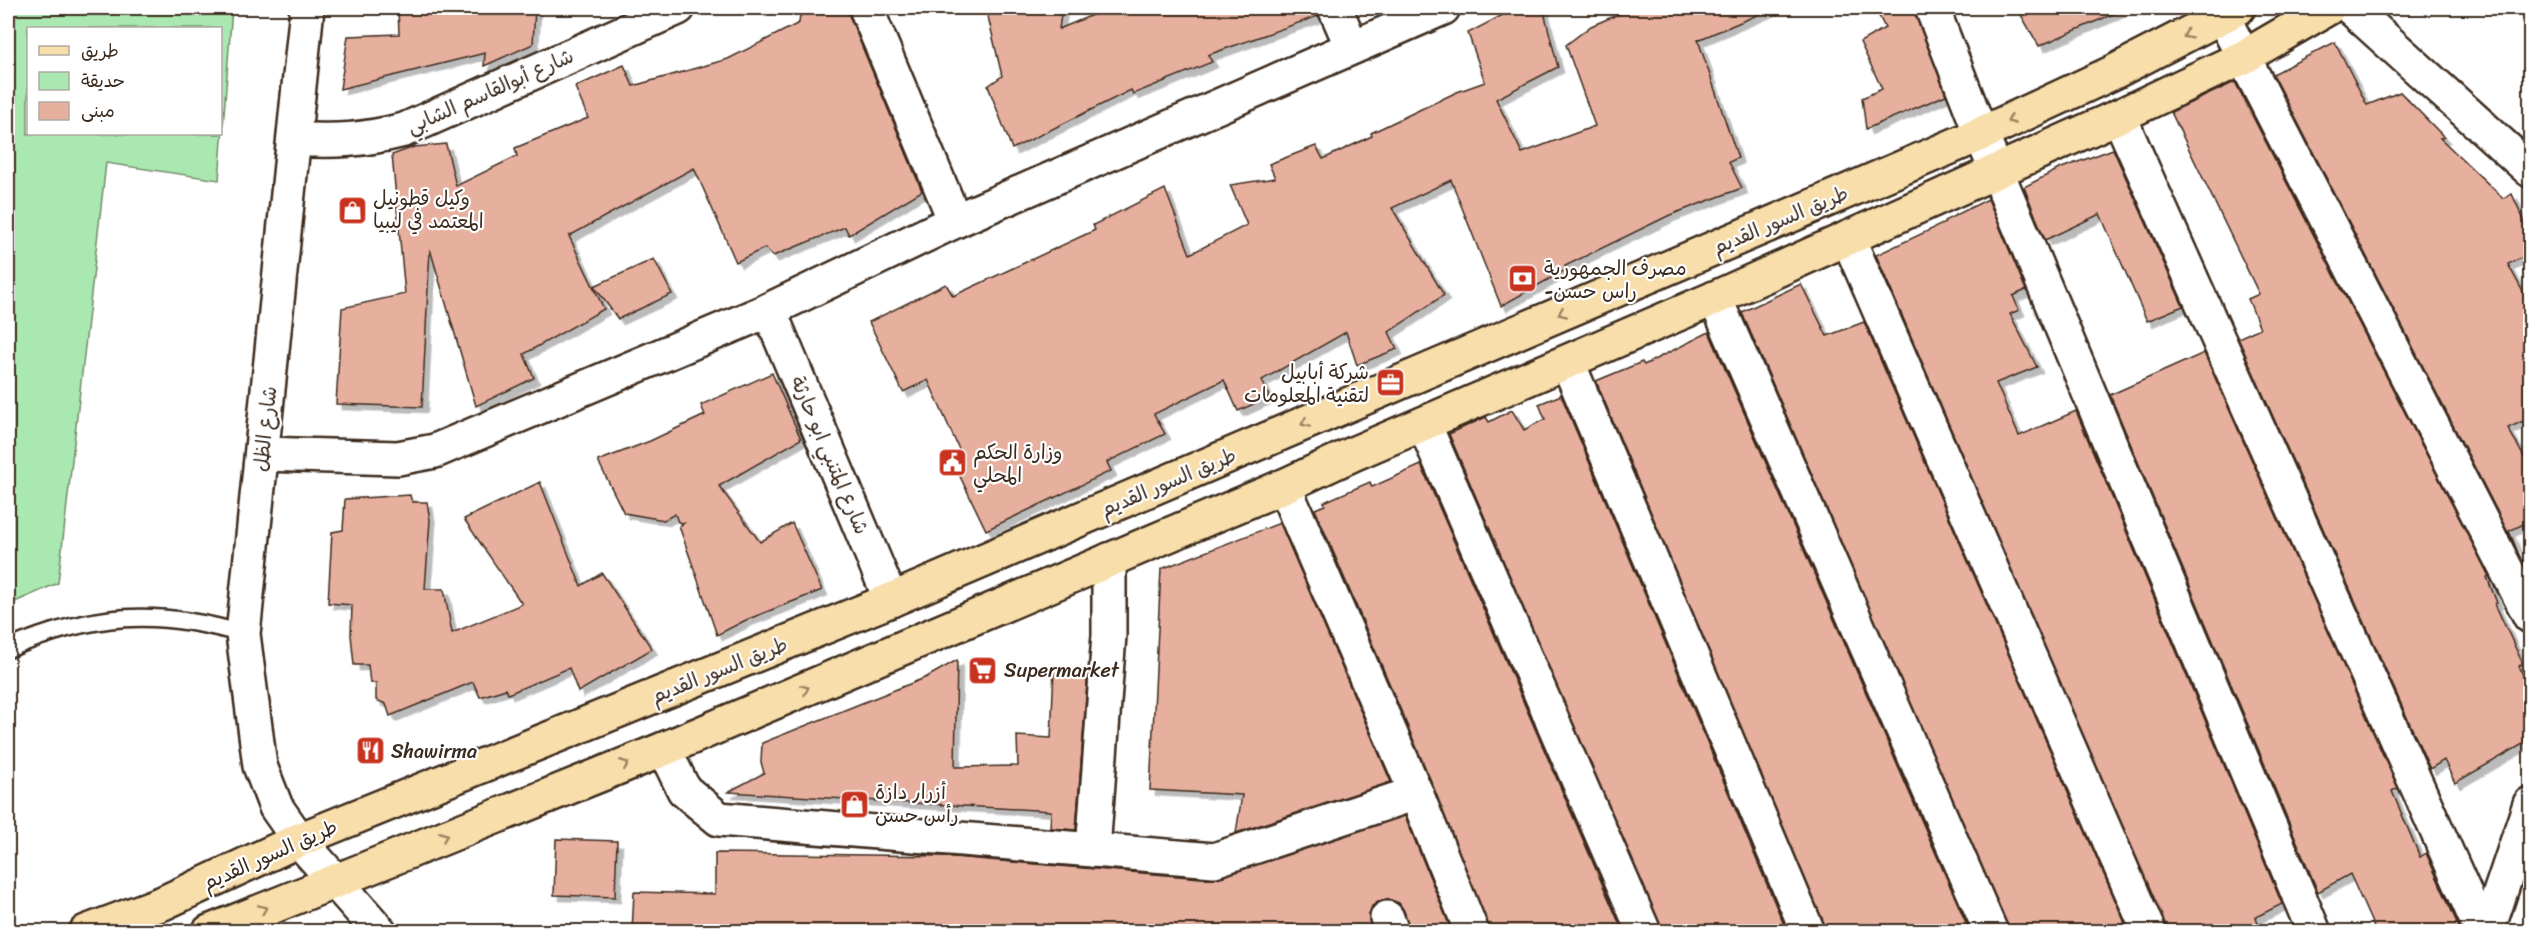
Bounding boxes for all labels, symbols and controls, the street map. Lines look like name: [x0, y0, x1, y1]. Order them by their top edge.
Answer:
legend: [27, 27, 222, 135]
one-way arrow: [2182, 28, 2193, 39]
text: طريق: [81, 35, 119, 67]
street label: شارع أبوالقاسم الشابي: [401, 38, 579, 144]
text: حديقة: [81, 65, 125, 97]
text: مبنى: [81, 95, 115, 127]
one-way arrow: [2006, 112, 2017, 124]
street label: طريق السور القديم: [1706, 176, 1854, 264]
place label: وكيل قطونيل المعتمد في ليبيا: [373, 181, 484, 239]
shop icon: وكيل قطونيل المعتمد في ليبيا: [336, 194, 368, 226]
place label: مصرف الجمهورية -راس حسن: [1544, 251, 1687, 309]
bank icon: مصرف الجمهورية -راس حسن: [1507, 263, 1539, 295]
one-way arrow: [1557, 306, 1568, 318]
place label: شركة أبابيل لتقنية المعلومات: [1244, 355, 1369, 413]
office icon: شركة أبابيل لتقنية المعلومات: [1374, 367, 1406, 399]
street label: شارع المتنبي ابو حارثة: [781, 370, 879, 540]
street label: شارع الظل: [243, 384, 287, 474]
one-way arrow: [1301, 416, 1312, 428]
place label: وزارة الحكم المحلي: [973, 435, 1063, 493]
street label: طريق السور القديم: [1094, 438, 1242, 526]
public building icon: وزارة الحكم المحلي: [936, 447, 968, 479]
street label: طريق السور القديم: [645, 627, 793, 713]
place label: Supermarket: [1004, 653, 1120, 688]
supermarket icon: Supermarket: [967, 654, 999, 686]
one-way arrow: [799, 684, 810, 696]
place label: Shawirma: [391, 734, 477, 769]
restaurant icon: Shawirma: [354, 735, 386, 767]
one-way arrow: [619, 759, 630, 771]
place label: أزرار دازة رأس حسن: [875, 775, 959, 833]
shop icon: أزرار دازة رأس حسن: [838, 788, 870, 820]
street label: طريق السور القديم: [197, 809, 343, 901]
one-way arrow: [438, 831, 449, 843]
one-way arrow: [257, 904, 268, 916]

